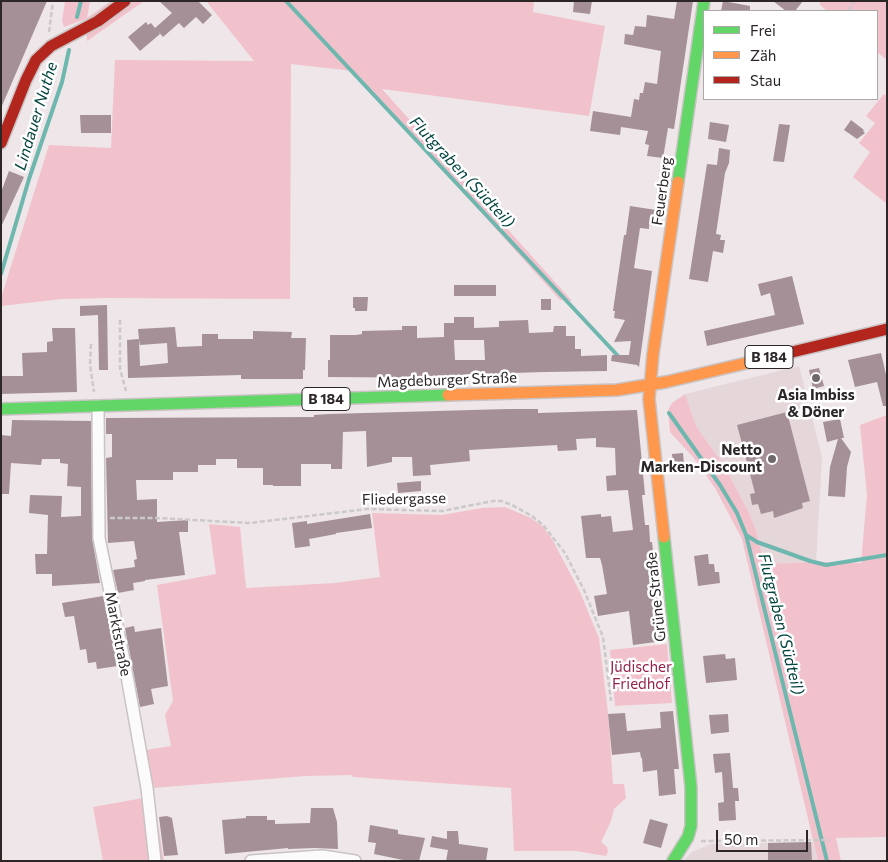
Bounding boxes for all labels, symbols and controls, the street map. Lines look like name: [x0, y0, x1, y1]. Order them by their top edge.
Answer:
legend: [703, 10, 878, 100]
text: Frei: [750, 21, 776, 39]
text: Zäh: [750, 46, 776, 64]
water label: Lindauer Nuthe: [10, 60, 62, 172]
text: Stau: [750, 71, 781, 89]
water label: Flutgraben (Südteil): [406, 112, 518, 232]
street label: Feuerberg: [648, 155, 676, 227]
road number: B 184: [745, 346, 793, 368]
street label: Magdeburger Straße: [377, 369, 517, 391]
marker: Asia Imbiss & Döner: [810, 372, 822, 384]
place label: Asia Imbiss & Döner: [777, 386, 855, 421]
road number: B 184: [302, 388, 350, 410]
place label: Netto Marken-Discount: [640, 441, 762, 476]
marker: Netto Marken-Discount: [766, 453, 778, 465]
street label: Fliedergasse: [362, 489, 446, 509]
street label: Grüne Straße: [642, 551, 670, 643]
water label: Flutgraben (Südteil): [754, 551, 808, 697]
street label: Marktstraße: [101, 590, 135, 678]
park label: Jüdischer Friedhof: [610, 658, 672, 693]
scale bar: [718, 820, 810, 852]
text: 50 m: [724, 830, 758, 848]

